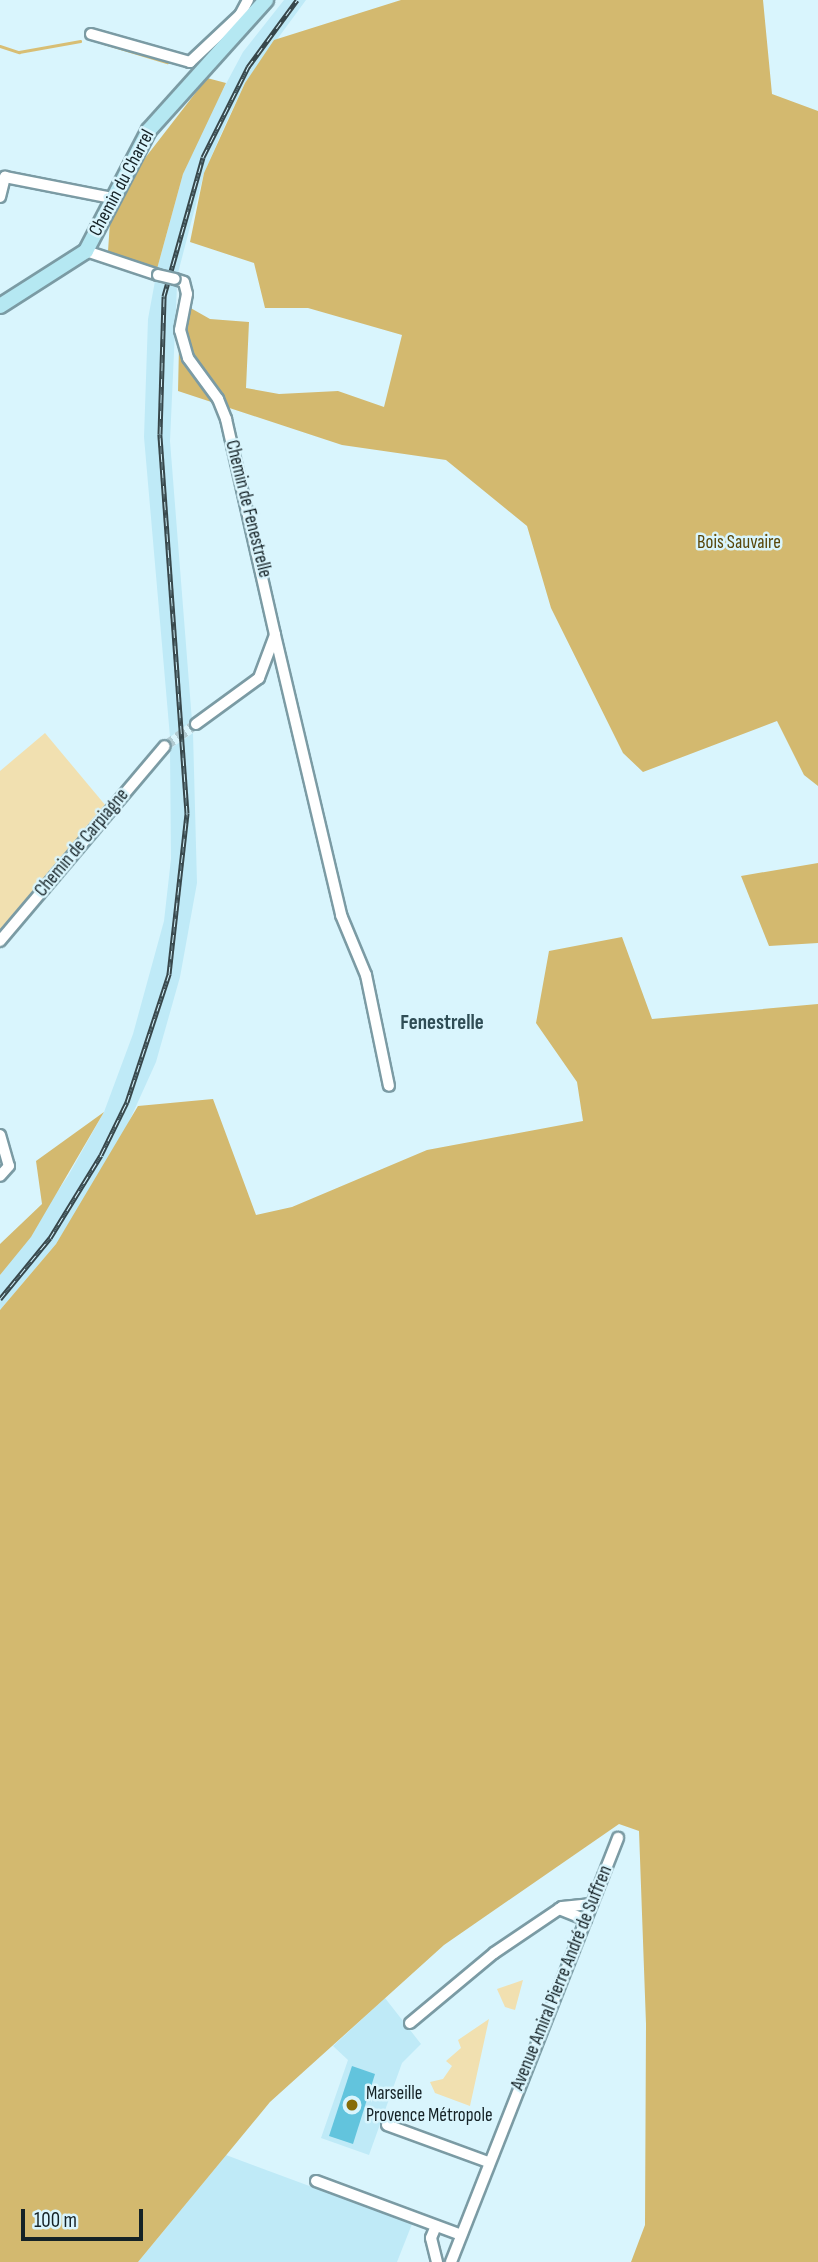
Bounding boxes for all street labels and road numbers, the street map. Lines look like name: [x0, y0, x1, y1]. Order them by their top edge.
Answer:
street label: Chemin du Charrel: [84, 126, 160, 240]
street label: Chemin de Fenestrelle: [220, 438, 276, 580]
street label: Chemin de Carpiagne: [30, 784, 134, 902]
street label: Avenue Amiral Pierre André de Suffren: [506, 1862, 618, 2094]

